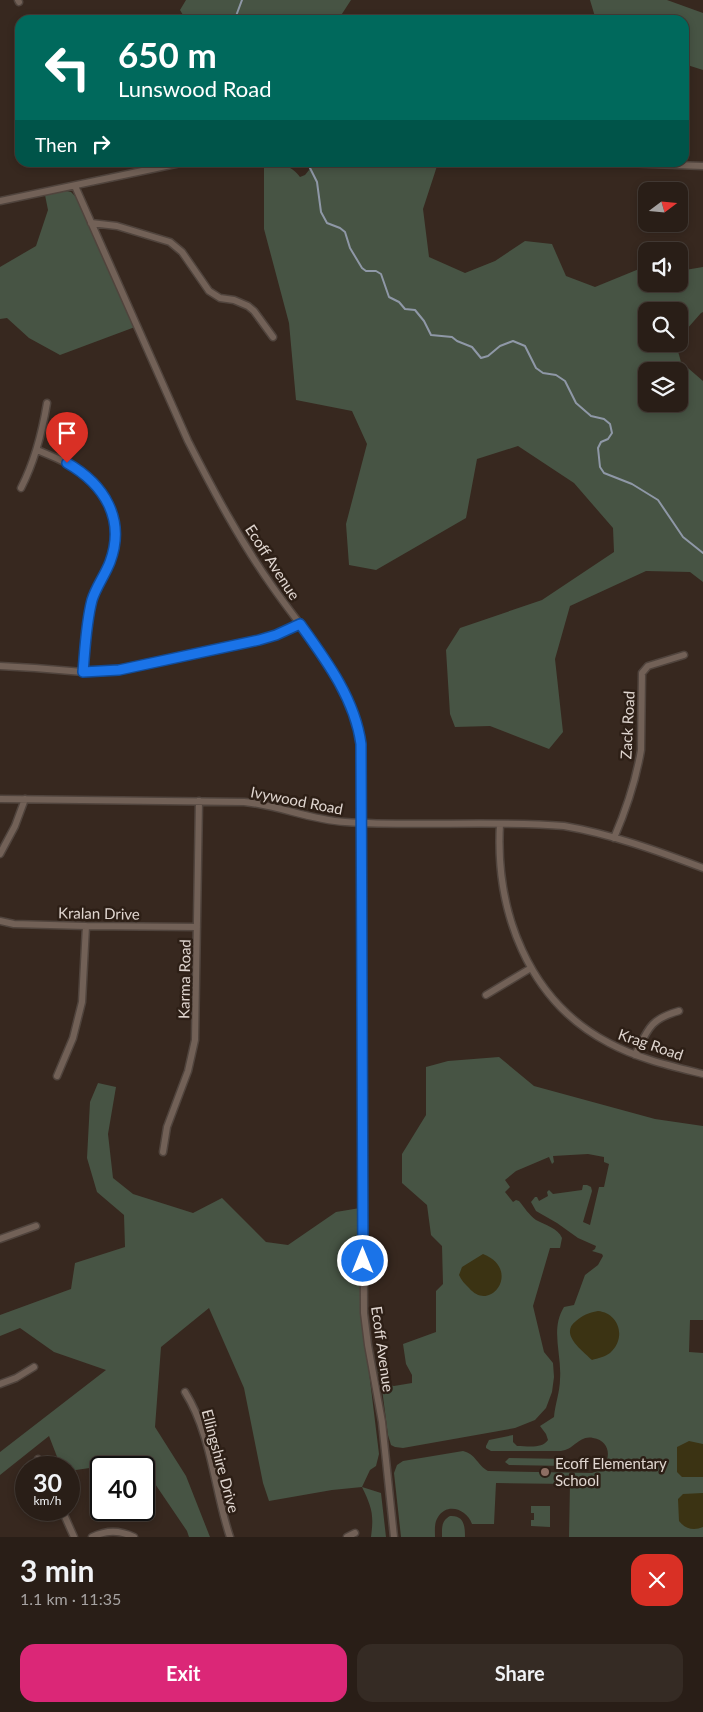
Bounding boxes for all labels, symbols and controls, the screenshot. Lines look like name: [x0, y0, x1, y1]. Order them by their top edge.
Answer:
text: 650 m: [118, 33, 217, 75]
icon: left: [35, 35, 100, 100]
text: Lunswood Road: [118, 75, 272, 102]
icon: right: [87, 130, 115, 158]
text: Then: [35, 133, 77, 156]
north arrow: [638, 182, 688, 232]
map controls: [638, 182, 688, 412]
button: sound: [638, 242, 688, 292]
button: search: [638, 302, 688, 352]
button: layers: [638, 362, 688, 412]
pin: [46, 412, 88, 463]
icon: arrive: [53, 419, 81, 447]
street label: Ecoff Avenue: [242, 521, 304, 603]
street label: Zack Road: [616, 690, 638, 760]
street label: Ivywood Road: [249, 782, 345, 818]
street label: Kralan Drive: [58, 903, 140, 923]
street label: Karma Road: [174, 939, 194, 1019]
street label: Krag Road: [616, 1024, 686, 1064]
position arrow: [336, 1234, 388, 1286]
street label: Ecoff Avenue: [368, 1305, 398, 1393]
street label: Ellingshire Drive: [199, 1407, 244, 1515]
place label: Ecoff Elementary School: [555, 1454, 667, 1489]
speed limit sign: 40: [90, 1456, 155, 1521]
marker: Ecoff Elementary School: [539, 1466, 551, 1478]
text: 30: [33, 1467, 62, 1497]
text: km/h: [33, 1493, 62, 1508]
text: 3 min: [20, 1552, 94, 1588]
button: close: [631, 1554, 683, 1606]
text: 1.1 km · 11:35: [20, 1589, 121, 1608]
button: Exit: [20, 1644, 347, 1702]
button: Share: [357, 1644, 683, 1702]

